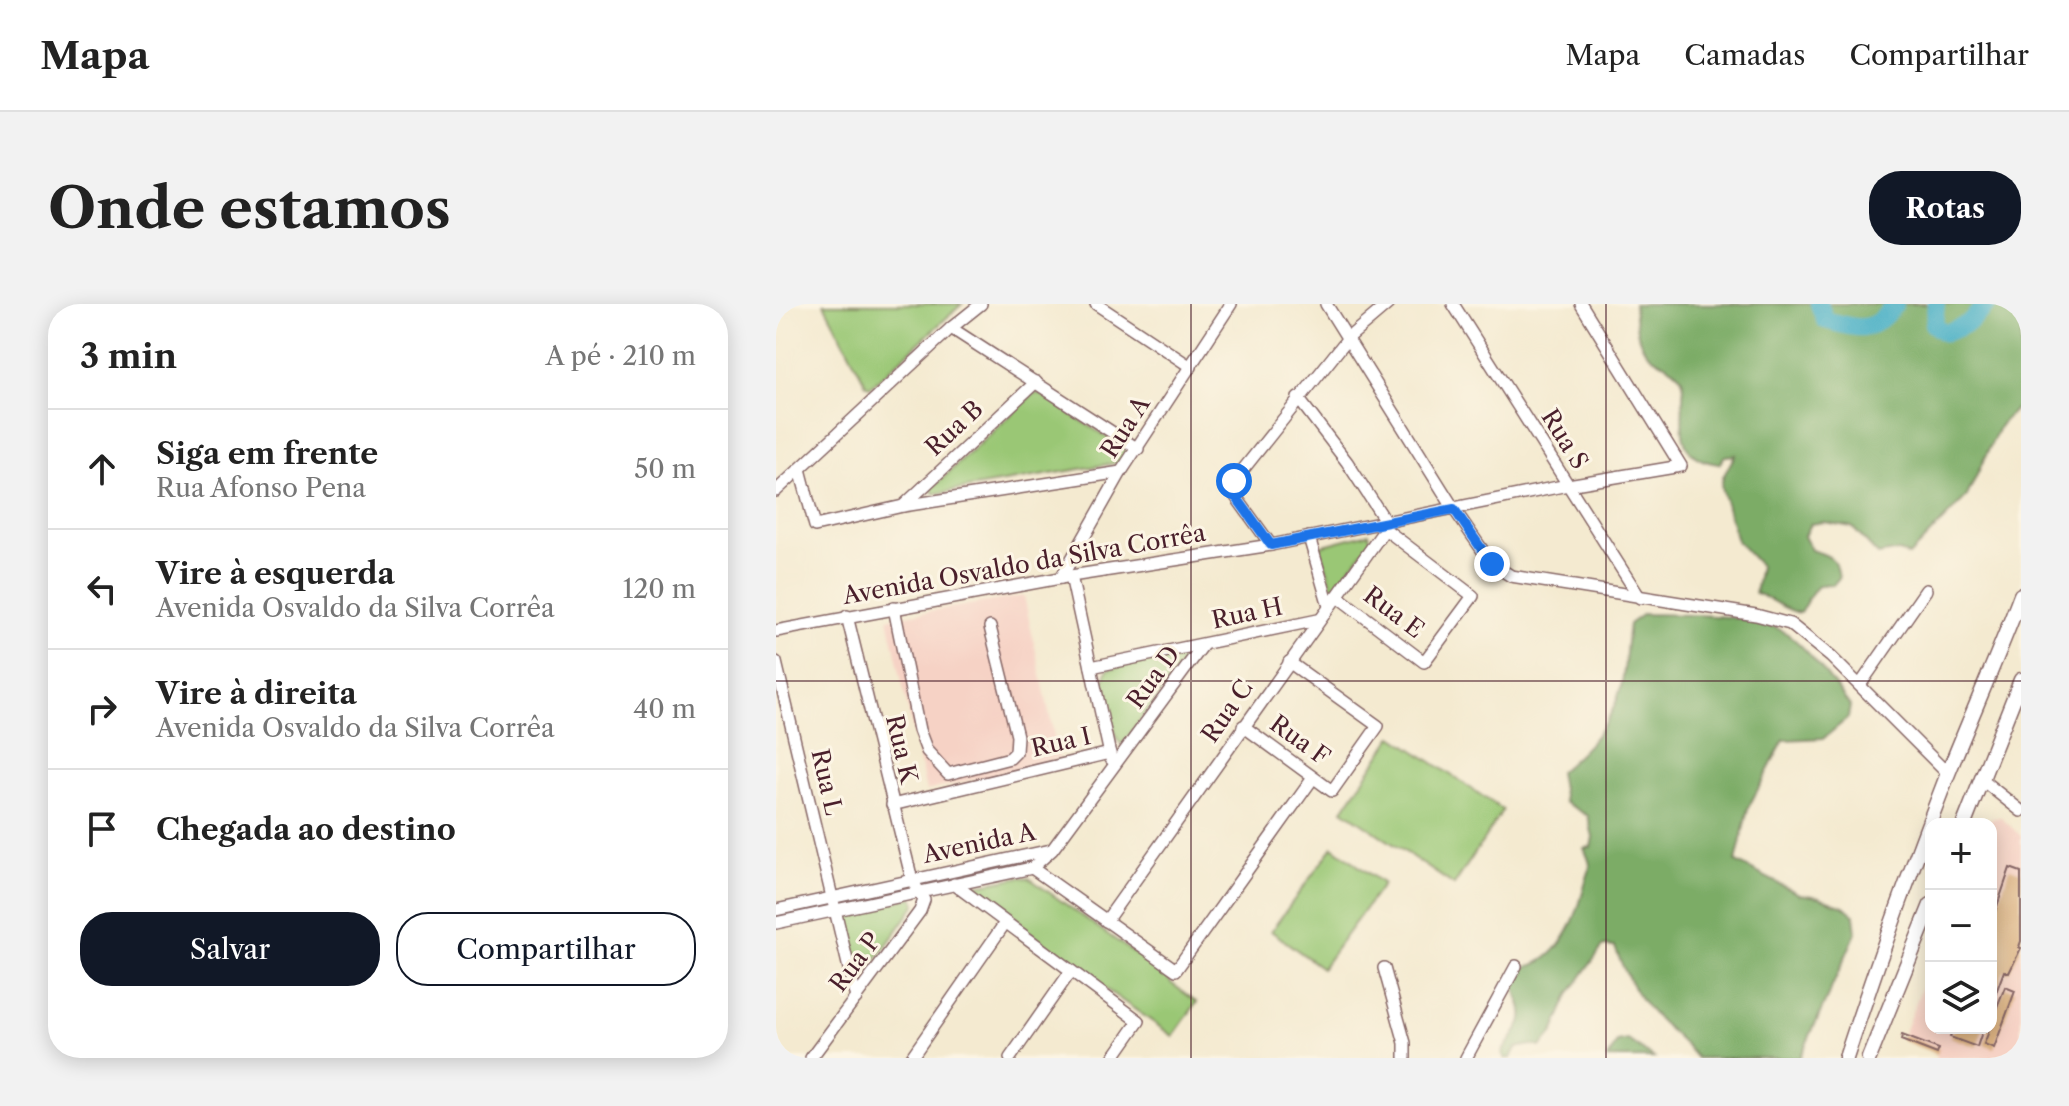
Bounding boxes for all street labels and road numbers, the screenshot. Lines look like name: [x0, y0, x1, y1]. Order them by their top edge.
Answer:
street label: Rua A: [1094, 390, 1156, 463]
street label: Rua B: [919, 394, 989, 462]
street label: Rua S: [1535, 404, 1595, 474]
street label: Avenida Osvaldo da Silva Corrêa: [839, 518, 1208, 610]
street label: Rua E: [1358, 580, 1430, 644]
street label: Rua H: [1209, 591, 1285, 635]
street label: Rua D: [1121, 640, 1185, 714]
street label: Rua C: [1195, 674, 1259, 748]
street label: Rua F: [1265, 709, 1335, 771]
street label: Rua K: [880, 712, 924, 788]
street label: Rua I: [1028, 721, 1094, 763]
street label: Rua L: [805, 746, 849, 818]
street label: Avenida A: [919, 817, 1039, 869]
street label: Rua P: [823, 926, 887, 997]

